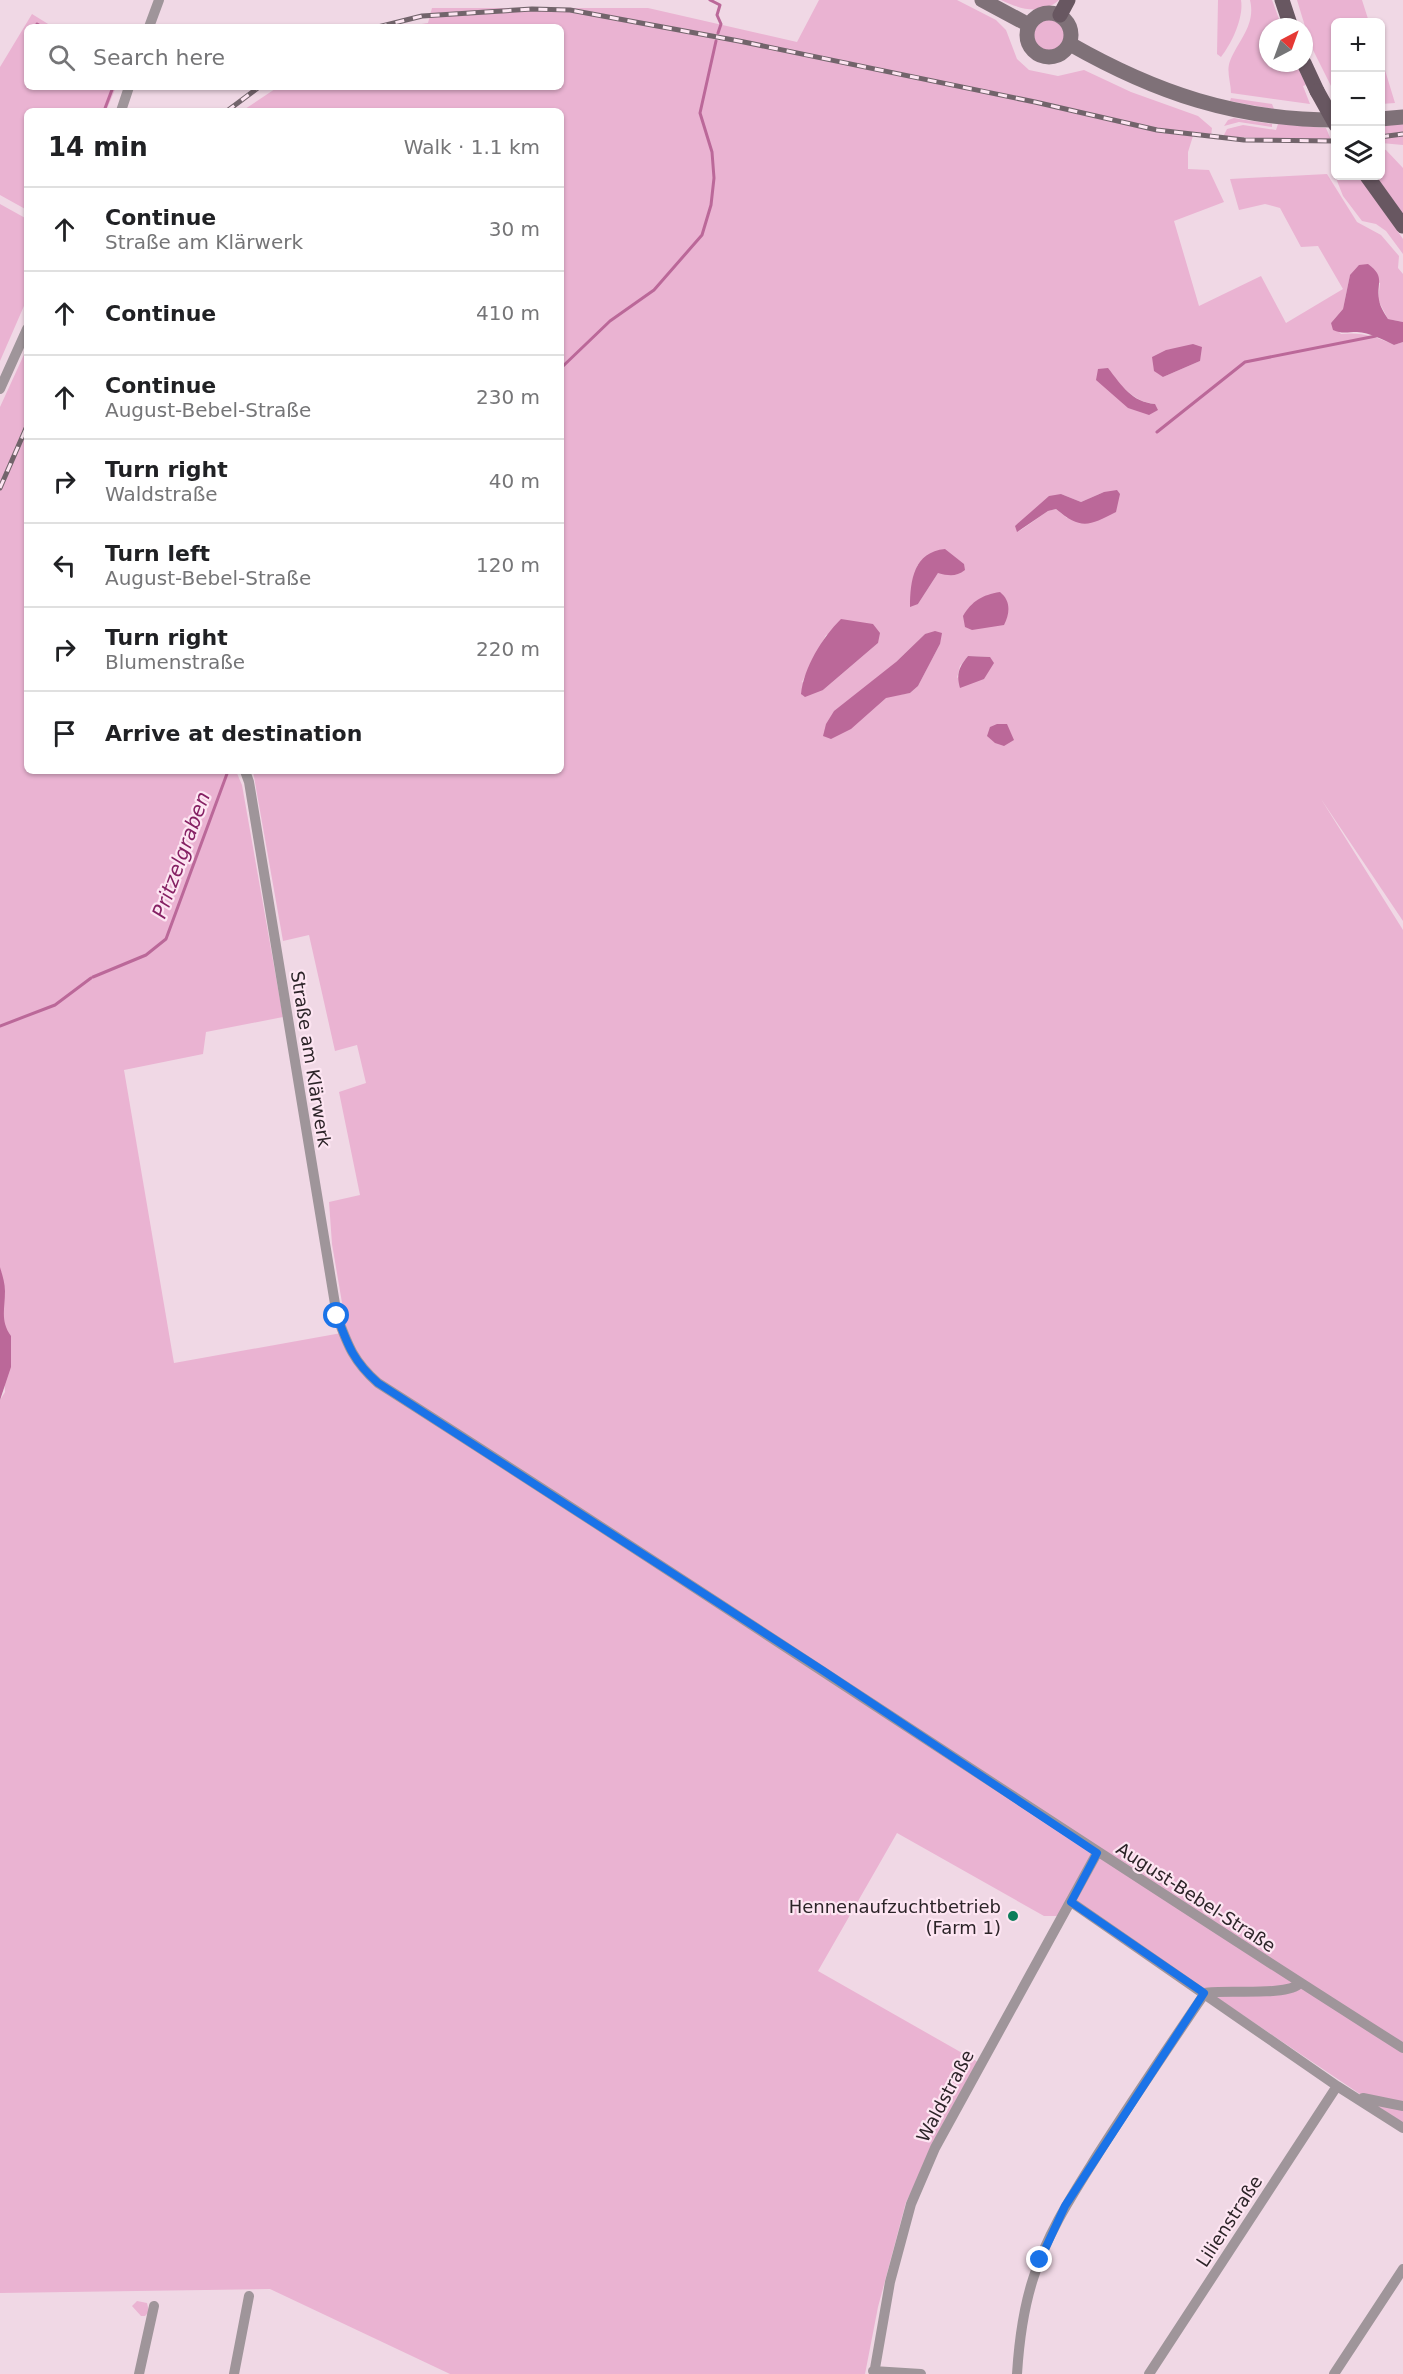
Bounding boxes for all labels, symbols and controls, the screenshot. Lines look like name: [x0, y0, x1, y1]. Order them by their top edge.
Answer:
north arrow: [1259, 18, 1313, 72]
map controls: [1331, 18, 1385, 180]
button: +: [1331, 18, 1385, 72]
search box: [24, 24, 564, 90]
icon: search: [45, 41, 78, 74]
text: Search here: [93, 45, 225, 70]
button: −: [1331, 72, 1385, 126]
button: layers: [1331, 126, 1385, 180]
text: 14 min: [48, 132, 148, 162]
text: Walk · 1.1 km: [404, 135, 540, 159]
text: Continue: [105, 205, 216, 230]
icon: ahead: [48, 213, 81, 246]
text: 30 m: [489, 217, 540, 241]
text: Straße am Klärwerk: [105, 230, 303, 254]
icon: ahead: [48, 297, 81, 330]
text: Continue: [105, 301, 216, 326]
text: 410 m: [476, 301, 540, 325]
text: Continue: [105, 373, 216, 398]
icon: ahead: [48, 381, 81, 414]
text: 230 m: [476, 385, 540, 409]
text: August-Bebel-Straße: [105, 398, 311, 422]
text: Turn right: [105, 457, 228, 482]
icon: right: [48, 465, 81, 498]
text: 40 m: [489, 469, 540, 493]
text: Waldstraße: [105, 482, 218, 506]
text: Turn left: [105, 541, 210, 566]
icon: left: [48, 549, 81, 582]
text: 120 m: [476, 553, 540, 577]
text: August-Bebel-Straße: [105, 566, 311, 590]
text: Turn right: [105, 625, 228, 650]
icon: right: [48, 633, 81, 666]
text: 220 m: [476, 637, 540, 661]
text: Blumenstraße: [105, 650, 245, 674]
icon: arrive: [48, 717, 81, 750]
text: Arrive at destination: [105, 721, 362, 746]
water label: Pritzelgraben: [147, 788, 215, 922]
street label: Straße am Klärwerk: [287, 969, 335, 1149]
route start: [323, 1302, 349, 1328]
street label: August-Bebel-Straße: [1112, 1838, 1280, 1956]
place label: Hennenaufzuchtbetrieb (Farm 1): [789, 1896, 1001, 1938]
marker: Hennenaufzuchtbetrieb (Farm 1): [1006, 1909, 1020, 1923]
street label: Waldstraße: [912, 2046, 978, 2146]
street label: Lilienstraße: [1192, 2171, 1266, 2271]
route end: [1026, 2246, 1052, 2272]

